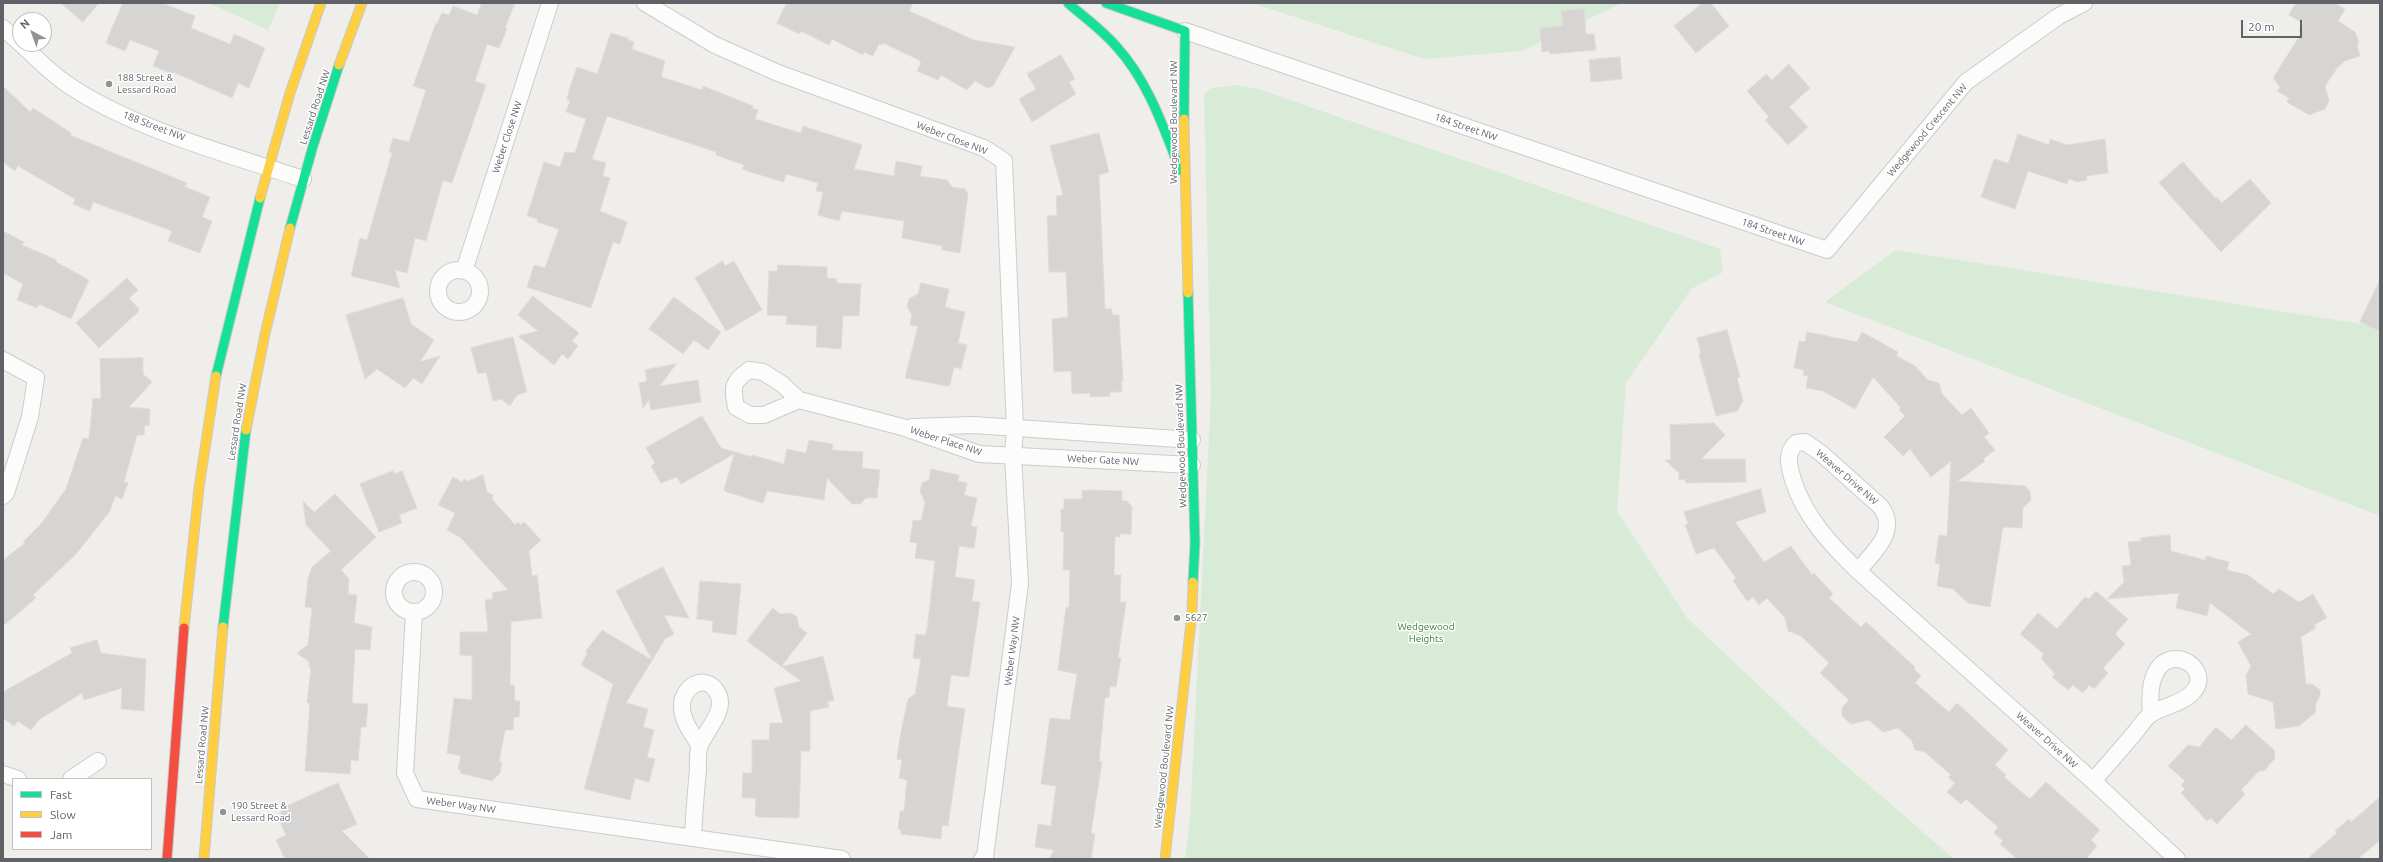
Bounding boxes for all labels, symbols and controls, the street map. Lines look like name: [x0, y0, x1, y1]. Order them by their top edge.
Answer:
north arrow: [12, 12, 52, 52]
scale bar: [2243, 12, 2304, 38]
text: N: [18, 16, 32, 31]
text: 20 m: [2248, 20, 2275, 33]
street label: Wedgewood Boulevard NW: [1168, 60, 1180, 184]
street label: Lessard Road NW: [297, 68, 333, 146]
place label: 188 Street & Lessard Road: [117, 72, 176, 96]
marker: 188 Street & Lessard Road: [104, 79, 114, 89]
street label: Wedgewood Crescent NW: [1885, 81, 1969, 179]
street label: Weber Close NW: [490, 99, 524, 175]
street label: 188 Street NW: [121, 109, 187, 143]
street label: 184 Street NW: [1433, 111, 1499, 143]
street label: Weber Close NW: [915, 119, 989, 157]
street label: 184 Street NW: [1740, 216, 1806, 248]
street label: Lessard Road NW: [225, 383, 249, 461]
street label: Wedgewood Boulevard NW: [1173, 384, 1189, 508]
street label: Weber Place NW: [909, 424, 983, 458]
street label: Weaver Drive NW: [1813, 447, 1881, 507]
street label: Weber Gate NW: [1067, 452, 1139, 468]
place label: 5627: [1185, 612, 1208, 624]
marker: 5627: [1172, 613, 1182, 623]
street label: Weber Way NW: [1002, 616, 1022, 686]
park label: Wedgewood Heights: [1397, 621, 1455, 644]
street label: Wedgewood Boulevard NW: [1152, 705, 1176, 829]
street label: Lessard Road NW: [193, 706, 211, 784]
street label: Weaver Drive NW: [2014, 709, 2080, 771]
legend: [12, 778, 152, 850]
text: Fast: [50, 788, 72, 801]
street label: Weber Way NW: [426, 794, 496, 816]
place label: 190 Street & Lessard Road: [231, 800, 290, 824]
marker: 190 Street & Lessard Road: [218, 807, 228, 817]
text: Slow: [50, 808, 76, 821]
text: Jam: [50, 828, 72, 841]

